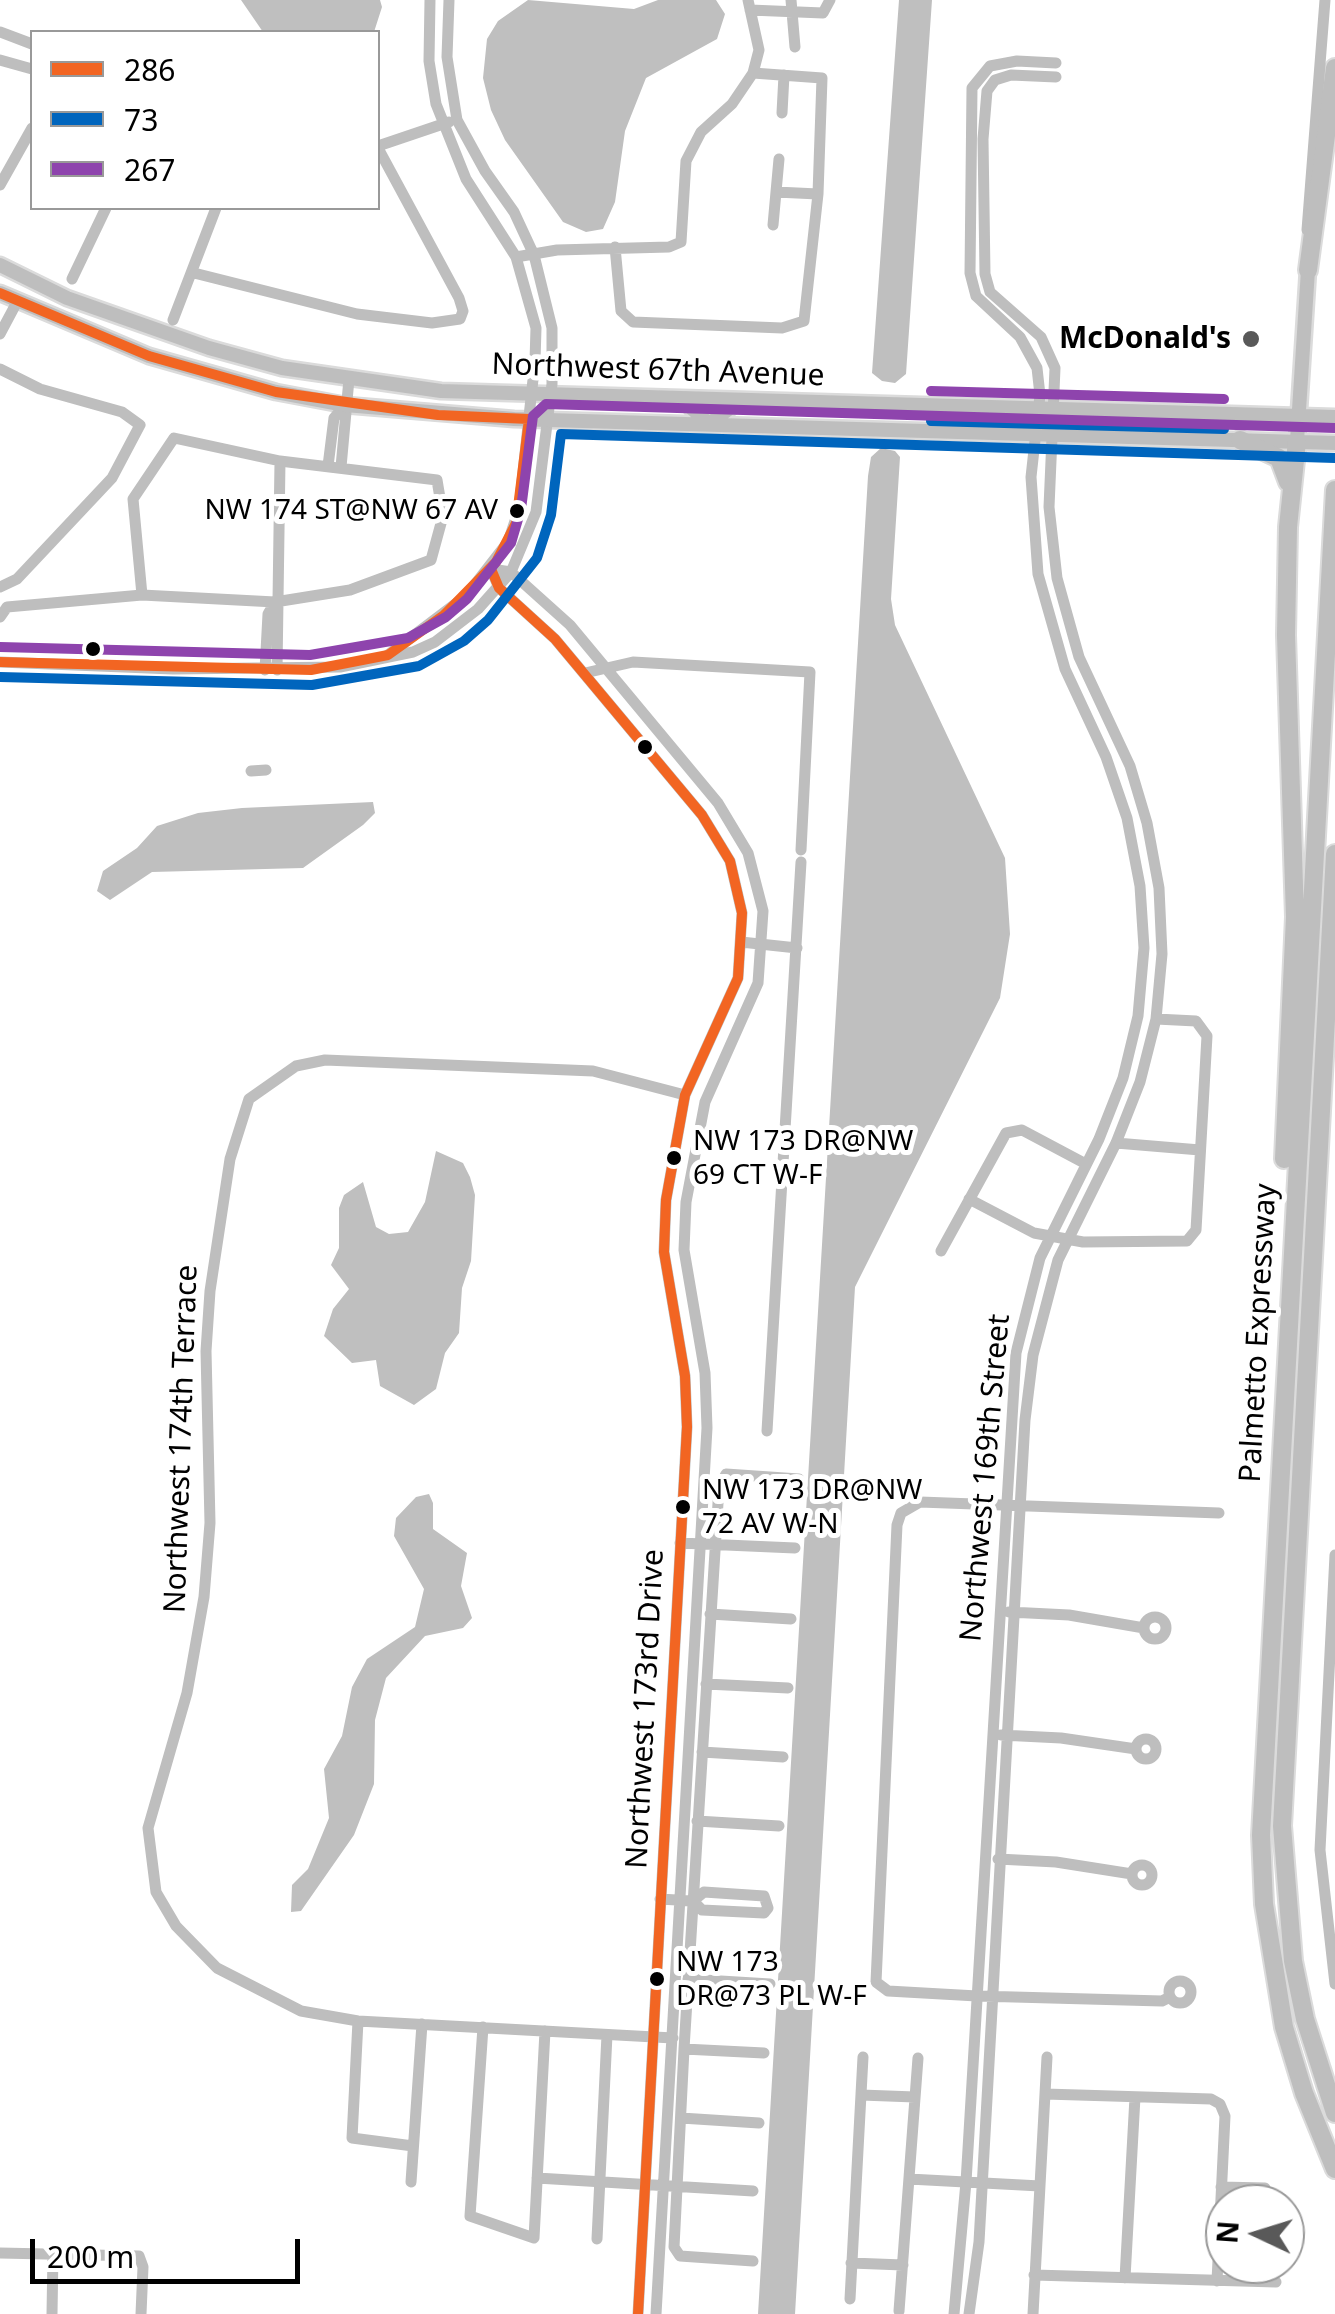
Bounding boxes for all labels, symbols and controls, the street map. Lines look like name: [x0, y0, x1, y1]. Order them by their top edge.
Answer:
legend: [30, 30, 380, 210]
text: 286: [124, 49, 175, 90]
text: 73: [124, 99, 158, 140]
text: 267: [124, 149, 175, 190]
place label: McDonald's: [1059, 321, 1231, 357]
marker: McDonald's: [1240, 328, 1262, 350]
street label: Northwest 67th Avenue: [491, 347, 825, 395]
place label: NW 174 ST@NW 67 AV: [204, 494, 498, 528]
marker: NW 174 ST@NW 67 AV: [507, 501, 527, 521]
unlabelled marker: [83, 639, 103, 659]
unlabelled marker: [635, 737, 655, 757]
place label: NW 173 DR@NW 69 CT W-F: [693, 1125, 913, 1191]
marker: NW 173 DR@NW 69 CT W-F: [664, 1148, 684, 1168]
street label: Palmetto Expressway: [1233, 1183, 1285, 1483]
street label: Northwest 174th Terrace: [158, 1264, 206, 1614]
street label: Northwest 169th Street: [954, 1313, 1018, 1643]
place label: NW 173 DR@NW 72 AV W-N: [702, 1474, 922, 1540]
marker: NW 173 DR@NW 72 AV W-N: [673, 1497, 693, 1517]
street label: Northwest 173rd Drive: [620, 1548, 672, 1870]
place label: NW 173 DR@73 PL W-F: [676, 1946, 867, 2012]
marker: NW 173 DR@73 PL W-F: [647, 1969, 667, 1989]
north arrow: [1205, 2184, 1305, 2284]
scale bar: [35, 2219, 305, 2281]
text: N: [1207, 2219, 1247, 2245]
text: 200 m: [47, 2236, 134, 2277]

